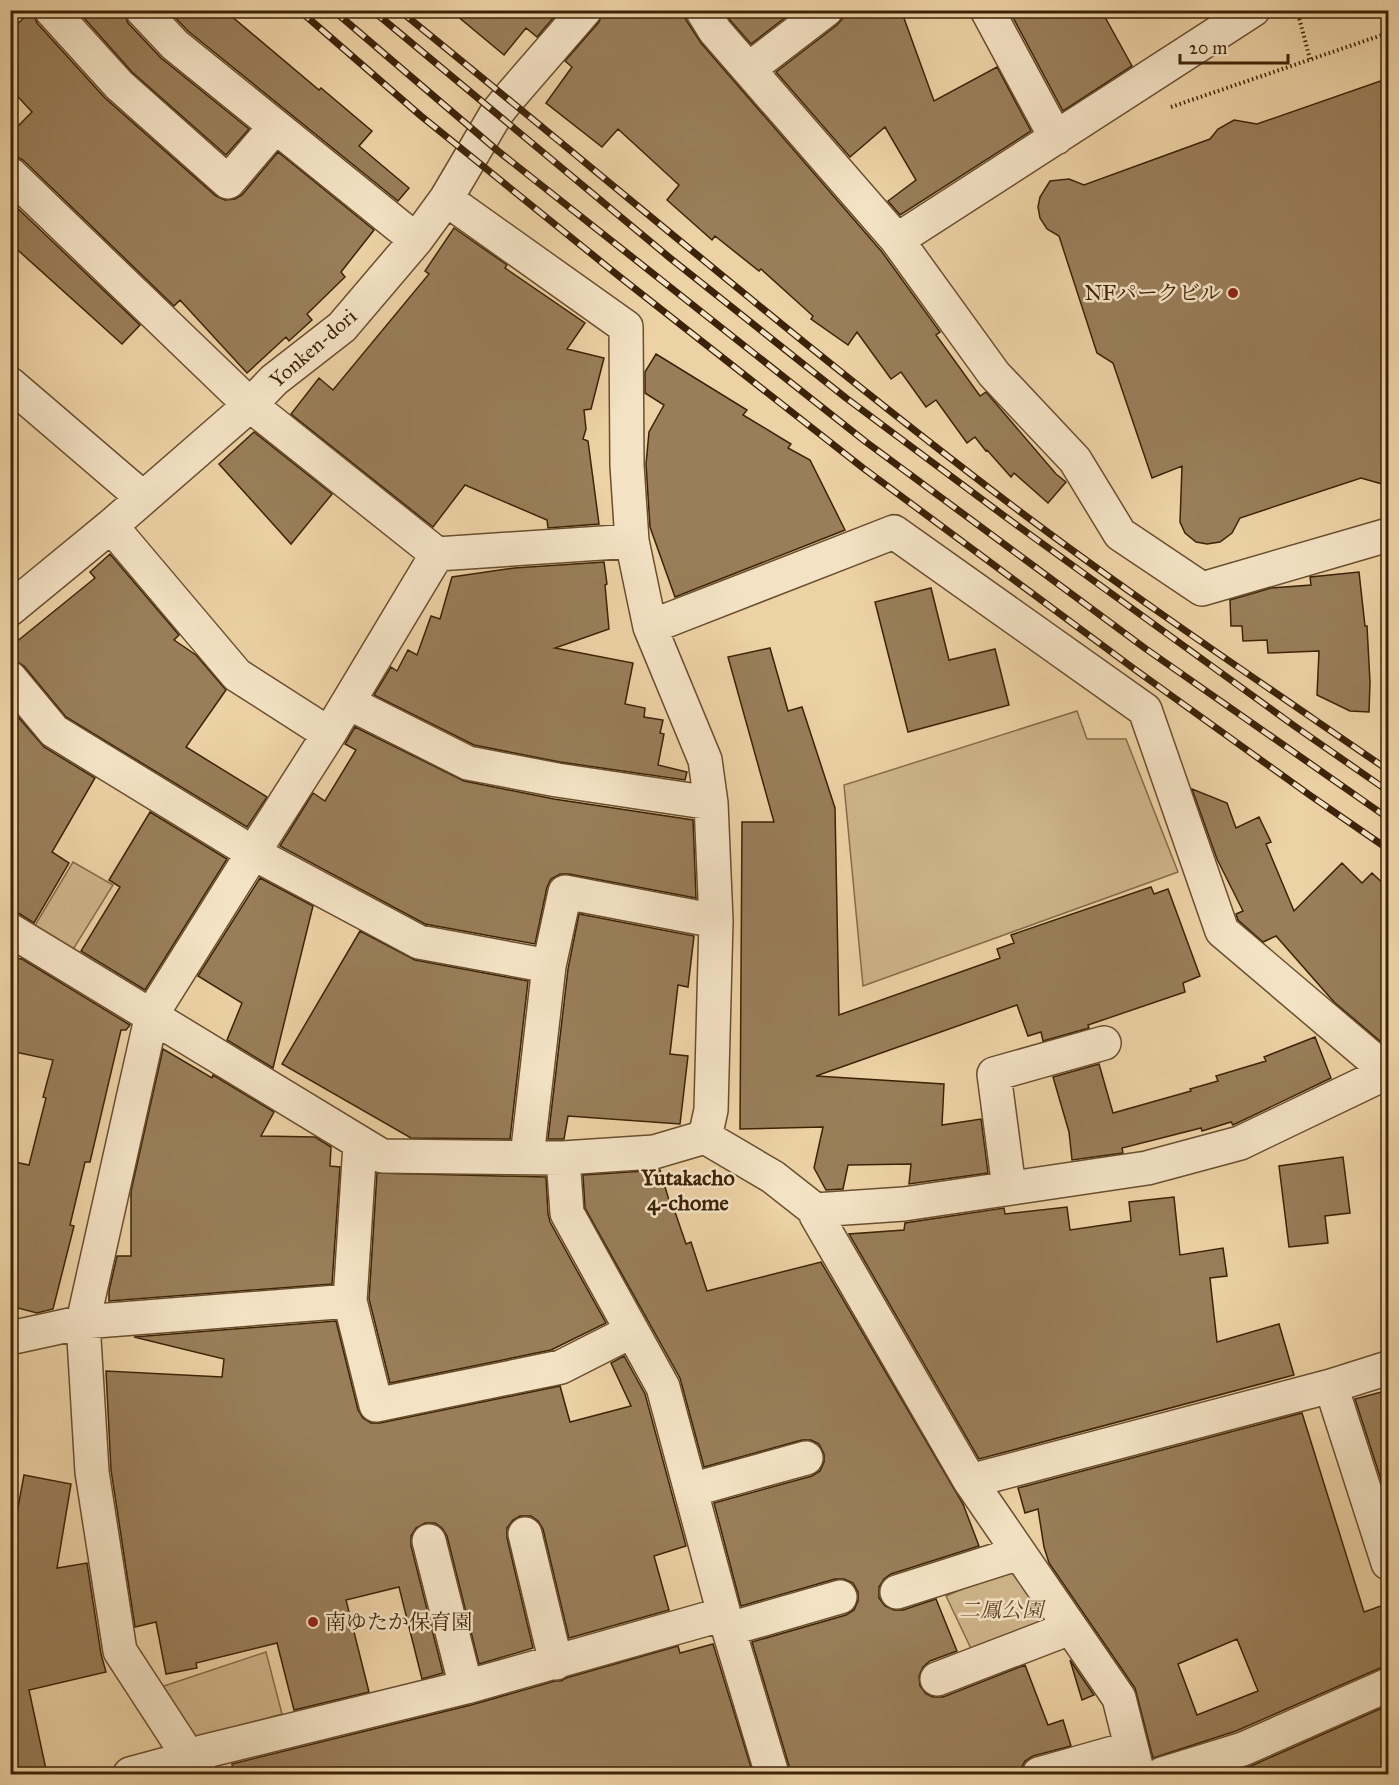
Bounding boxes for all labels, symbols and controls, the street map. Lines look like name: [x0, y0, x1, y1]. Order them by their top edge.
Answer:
scale bar: [1180, 27, 1288, 65]
text: 20 m: [1189, 37, 1227, 59]
place label: NFパークビル: [1084, 280, 1221, 306]
marker: NFパークビル: [1226, 286, 1240, 300]
street label: Yonken-dori: [264, 303, 362, 393]
district label: Yutakacho 4-chome: [640, 1164, 735, 1216]
park label: 二鳳公園: [959, 1597, 1046, 1623]
place label: 南ゆたか保育園: [325, 1609, 472, 1635]
marker: 南ゆたか保育園: [306, 1615, 320, 1629]

